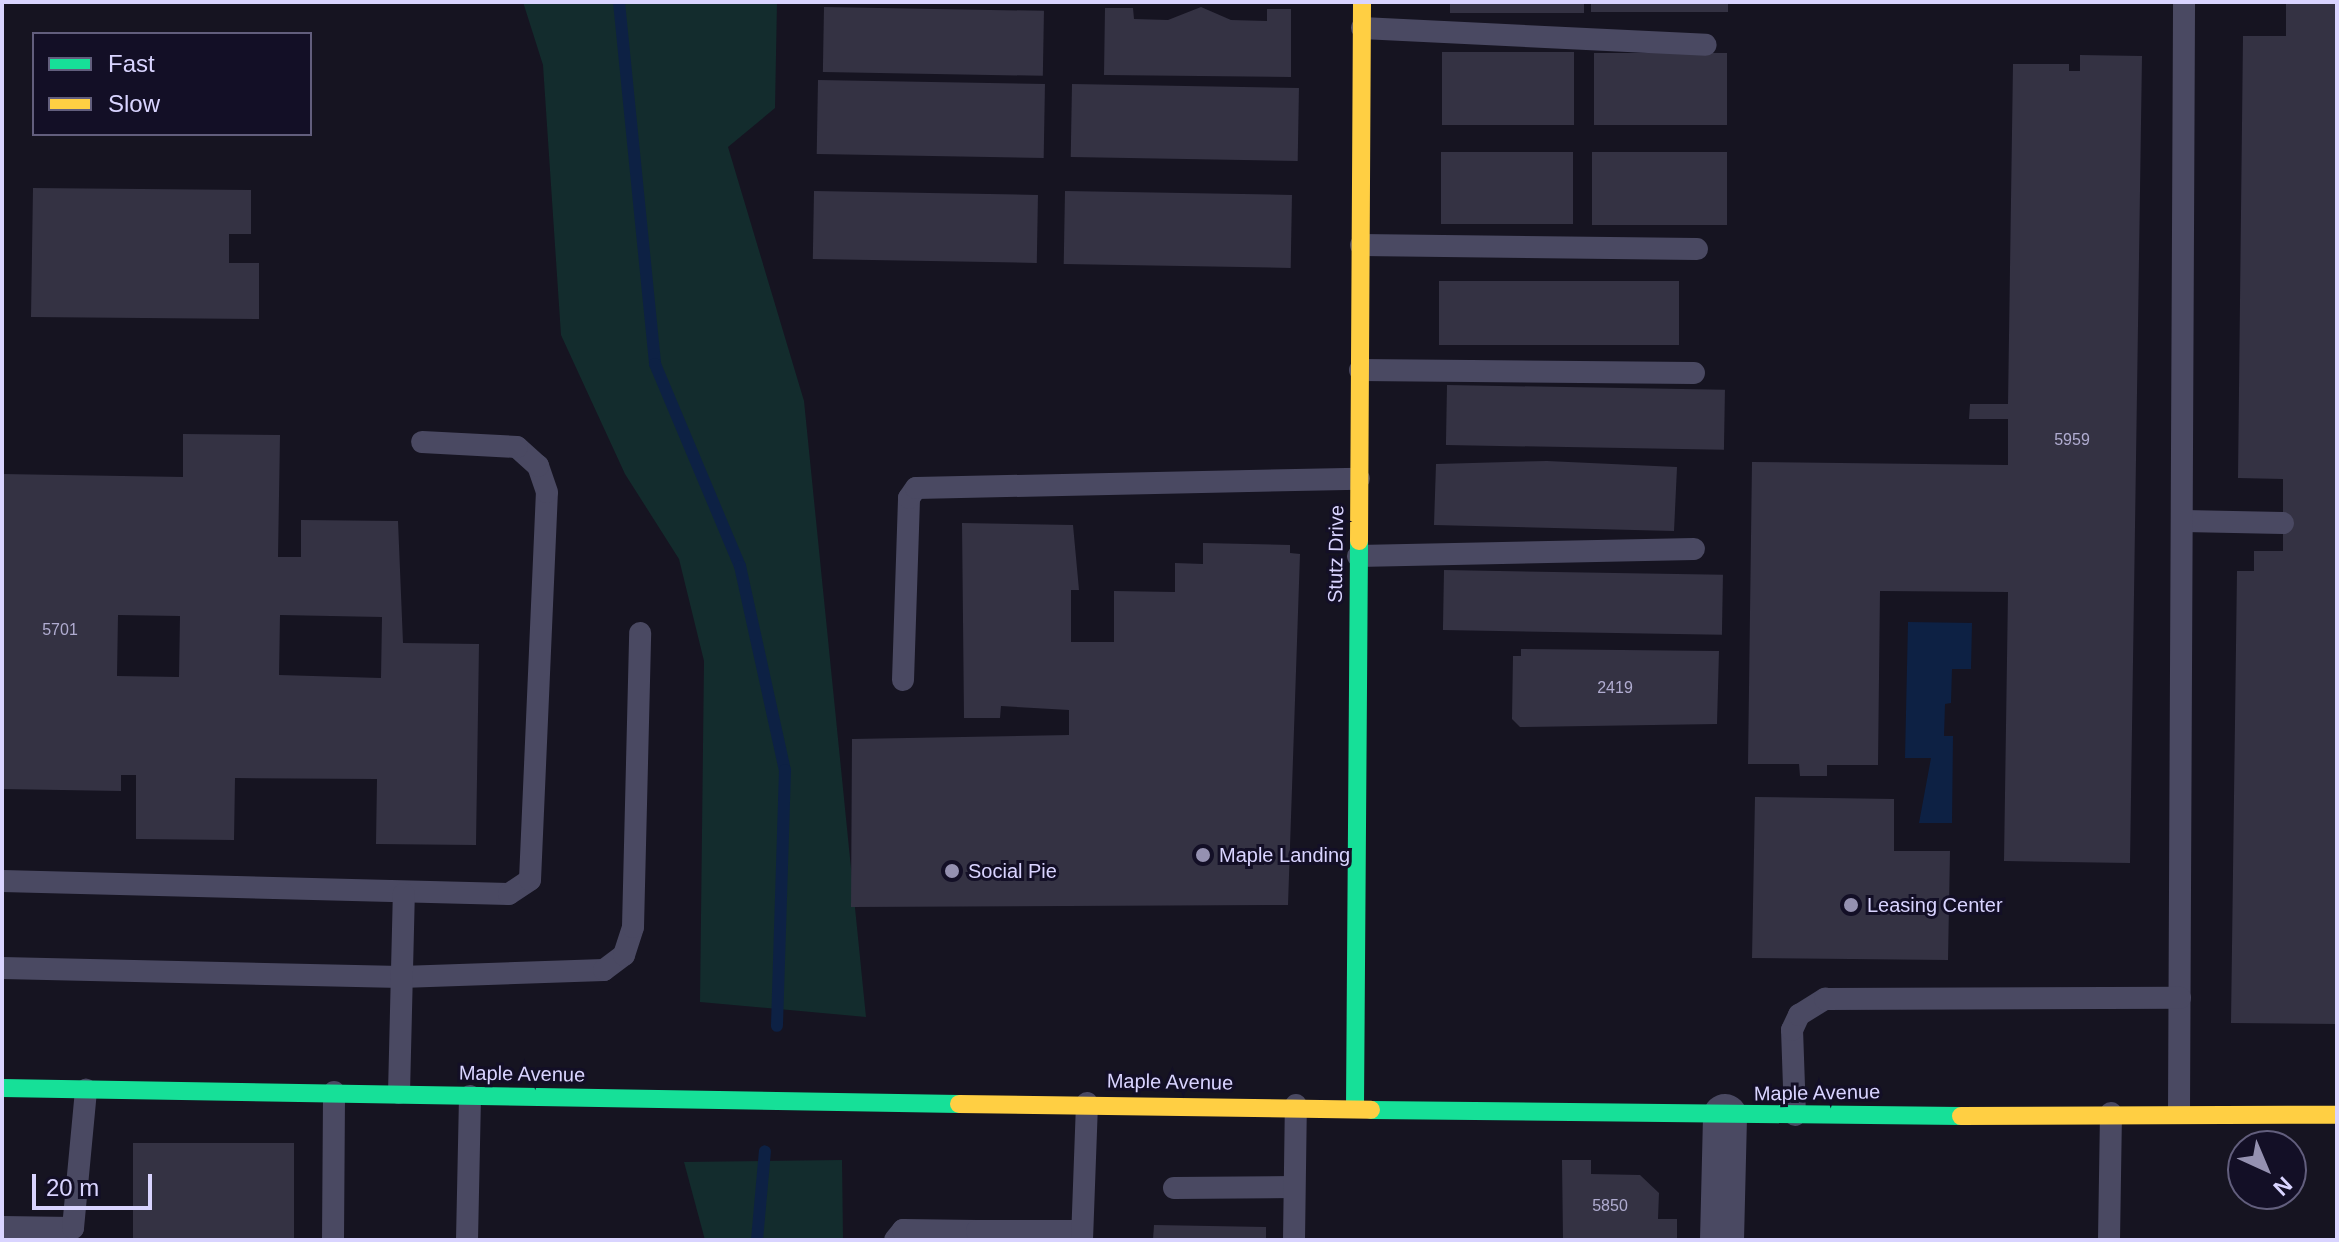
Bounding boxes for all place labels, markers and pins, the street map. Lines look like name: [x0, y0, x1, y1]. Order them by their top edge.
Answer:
place label: Maple Landing: [1219, 843, 1350, 867]
marker: Maple Landing: [1194, 846, 1212, 864]
place label: Social Pie: [968, 859, 1057, 883]
marker: Social Pie: [943, 862, 961, 880]
place label: Leasing Center: [1867, 893, 2003, 917]
marker: Leasing Center: [1842, 896, 1860, 914]

